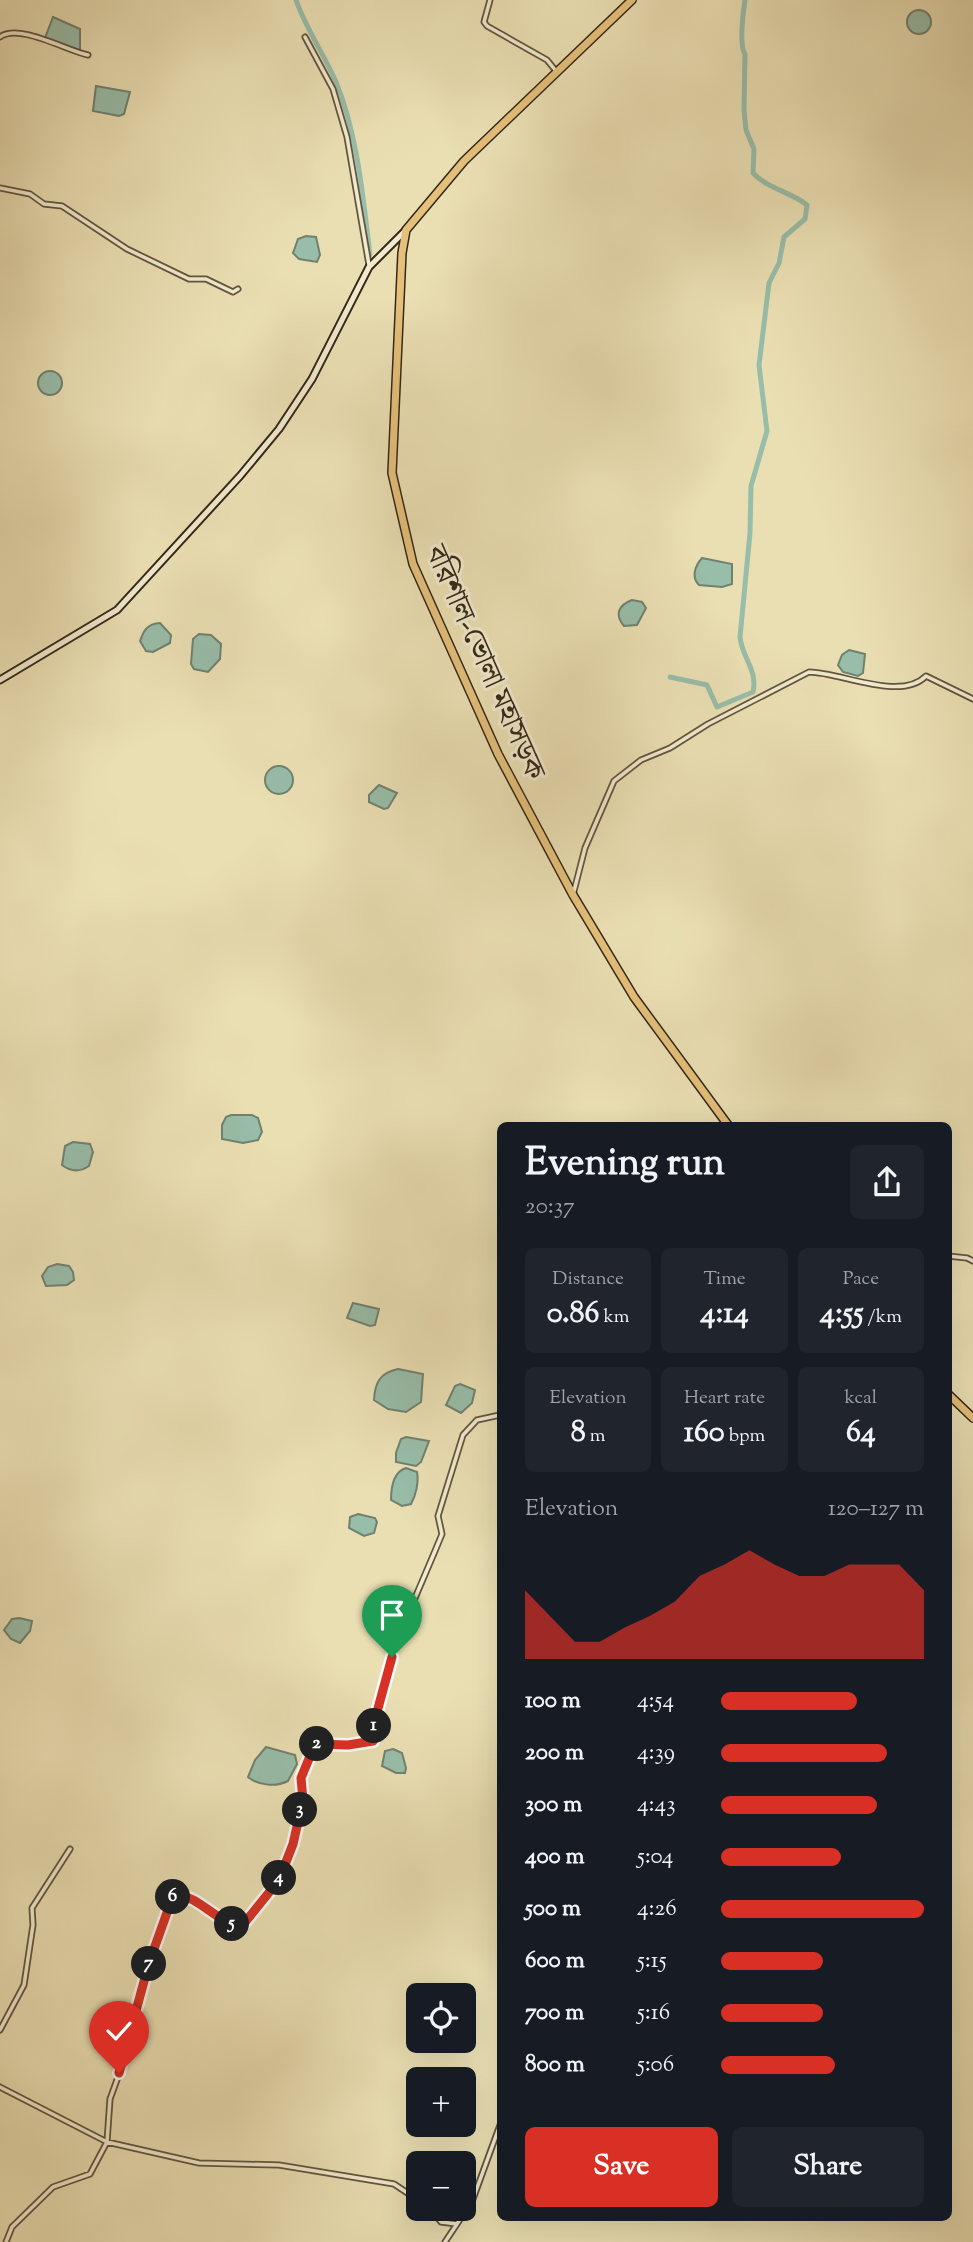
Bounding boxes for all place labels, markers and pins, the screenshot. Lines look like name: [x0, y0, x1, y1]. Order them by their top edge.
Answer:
pin: [362, 1585, 422, 1657]
pin: 1: [356, 1708, 392, 1744]
pin: 2: [300, 1726, 334, 1762]
pin: 3: [282, 1792, 318, 1828]
pin: 4: [262, 1860, 296, 1896]
pin: 6: [156, 1880, 190, 1914]
pin: 5: [215, 1906, 250, 1941]
pin: 7: [132, 1946, 166, 1982]
pin: [89, 2001, 149, 2073]

